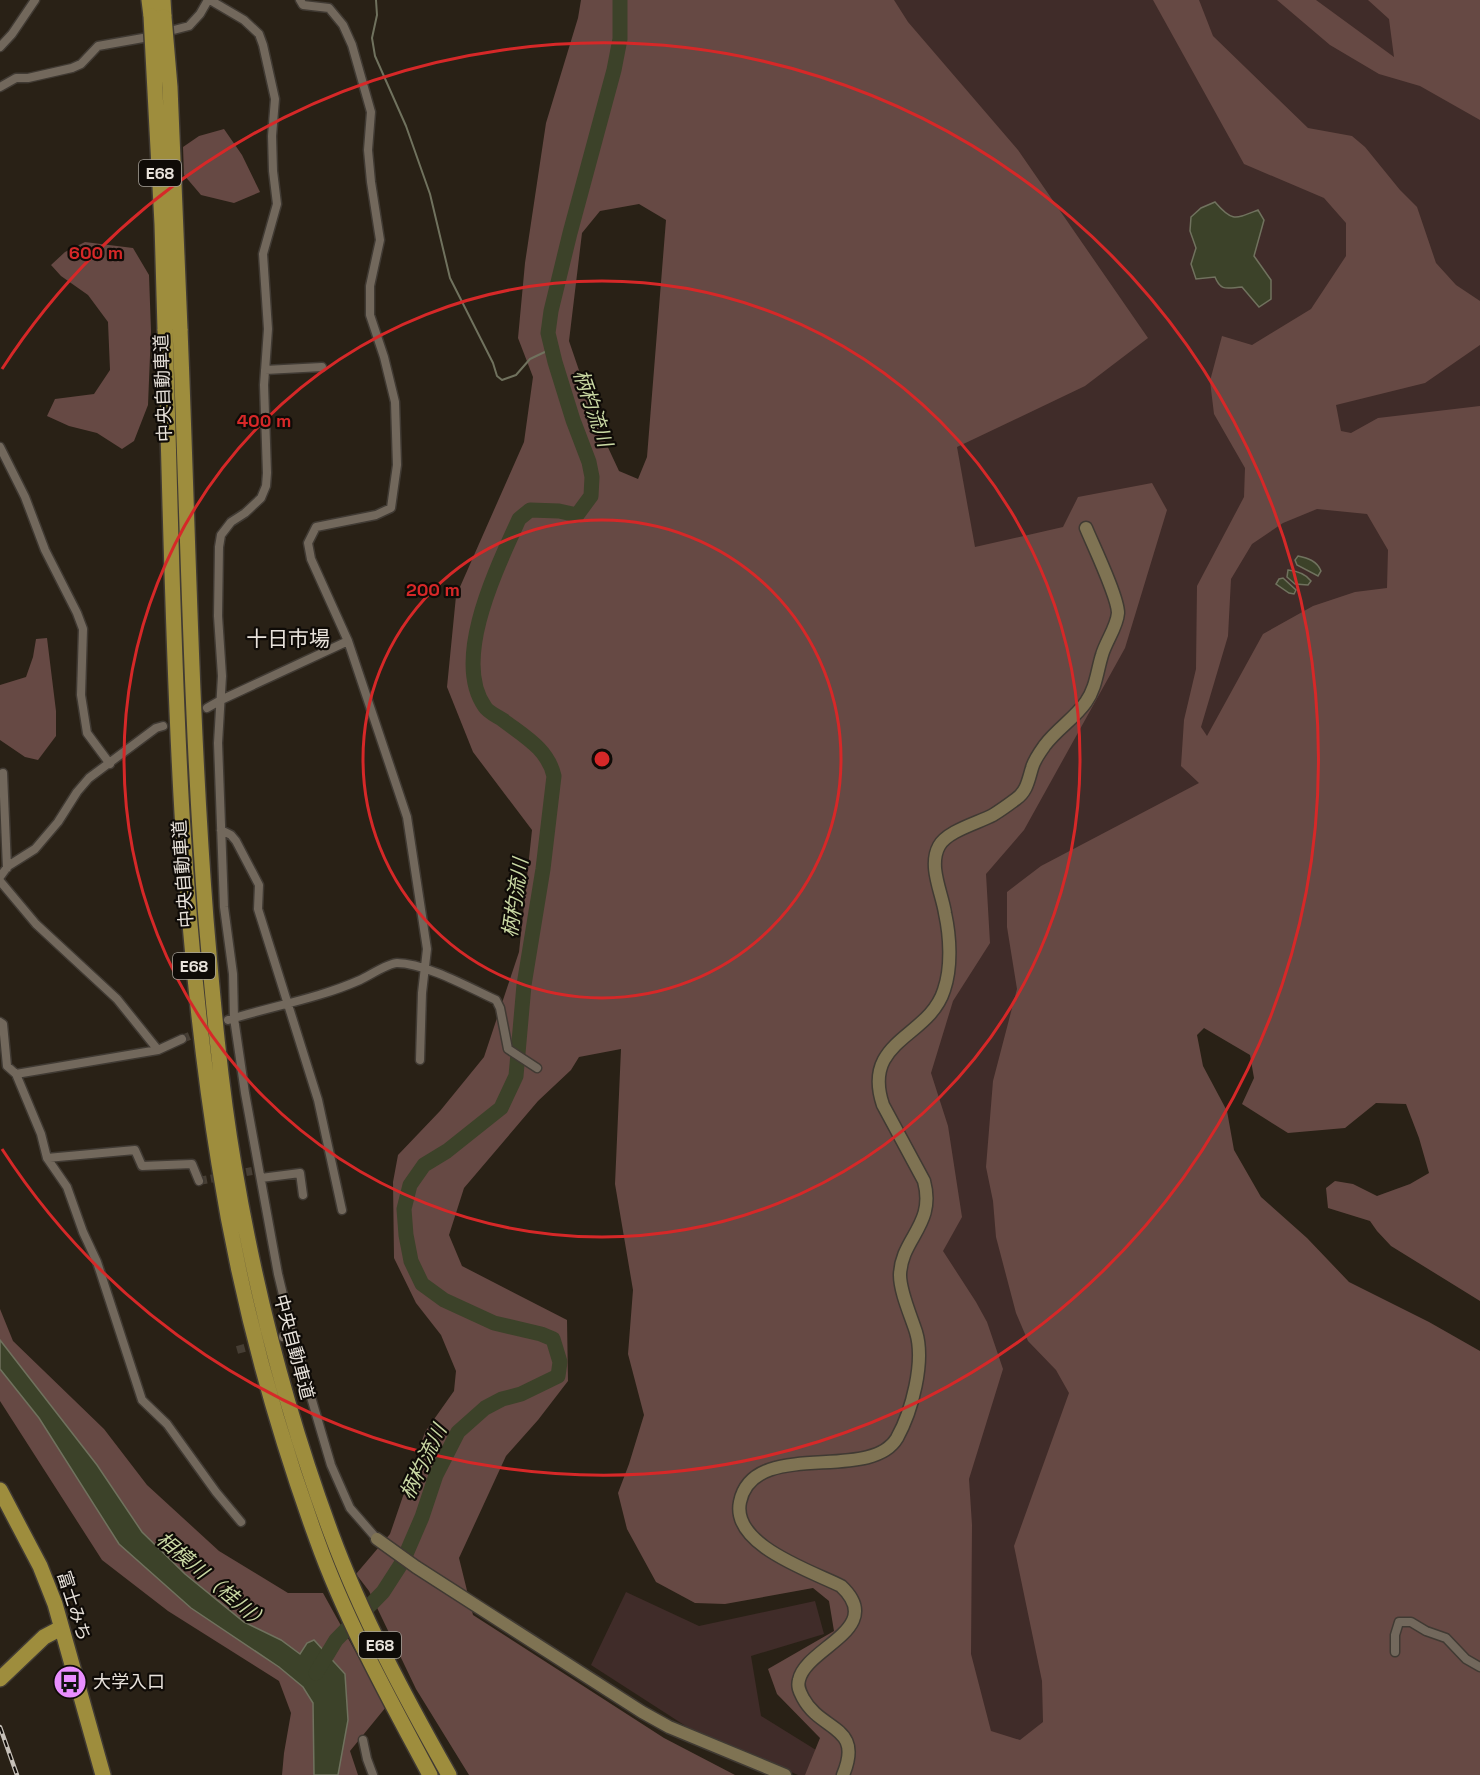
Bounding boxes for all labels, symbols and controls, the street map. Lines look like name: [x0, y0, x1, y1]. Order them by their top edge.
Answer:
road number: E68: [139, 160, 181, 186]
text: 600 m: [69, 241, 123, 264]
street label: 中央自動車道: [149, 334, 176, 442]
water label: 柄杓流川: [568, 366, 619, 452]
text: 400 m: [237, 409, 291, 432]
text: 200 m: [406, 578, 460, 601]
district label: 十日市場: [246, 625, 330, 652]
centre of rings: [592, 749, 612, 769]
street label: 中央自動車道: [167, 819, 198, 929]
water label: 柄杓流川: [497, 855, 534, 939]
road number: E68: [173, 953, 215, 979]
street label: 中央自動車道: [269, 1292, 320, 1402]
water label: 柄杓流川: [394, 1419, 453, 1504]
water label: 相模川（桂川）: [151, 1526, 275, 1636]
street label: 富士みち: [52, 1568, 97, 1644]
road number: E68: [359, 1632, 401, 1658]
bus stop icon: 大学入口: [52, 1664, 88, 1700]
place label: 大学入口: [93, 1670, 165, 1693]

